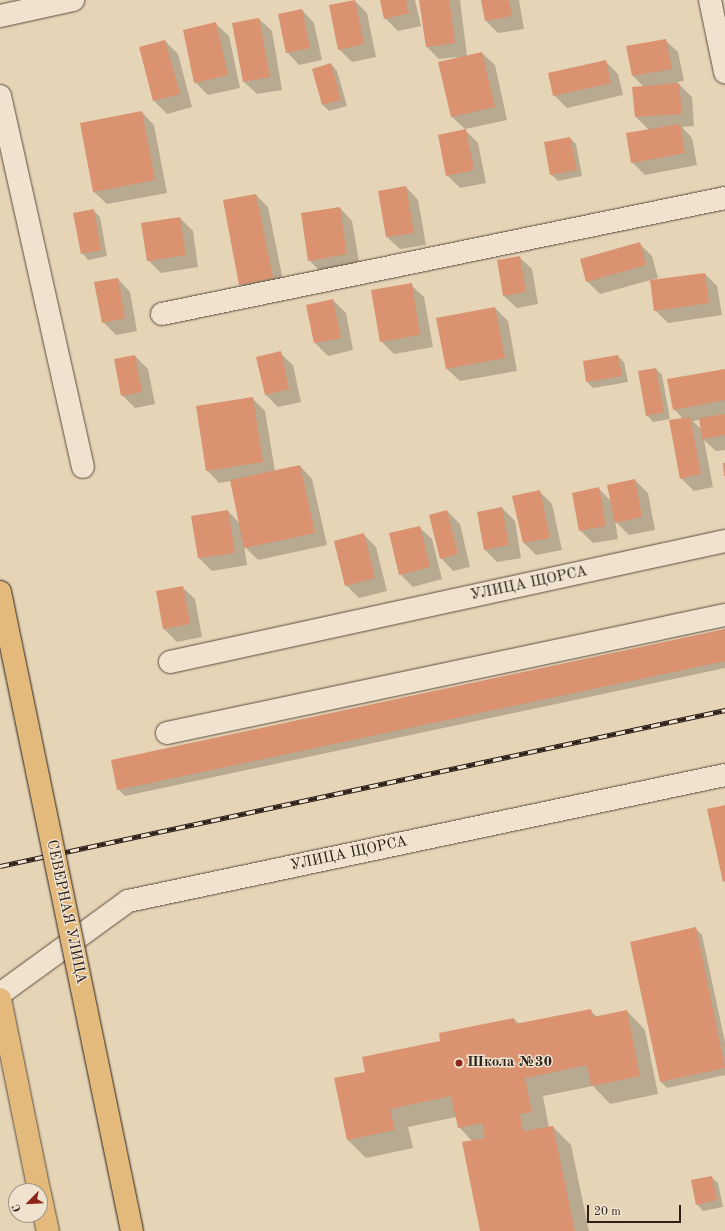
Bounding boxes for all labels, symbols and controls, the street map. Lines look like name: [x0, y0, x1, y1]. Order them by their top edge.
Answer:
street label: УЛИЦА ЩОРСА: [469, 563, 589, 605]
street label: УЛИЦА ЩОРСА: [289, 833, 409, 875]
street label: СЕВЕРНАЯ УЛИЦА: [42, 838, 90, 986]
place label: Школа №30: [467, 1054, 552, 1072]
marker: Школа №30: [454, 1058, 464, 1068]
north arrow: [8, 1183, 48, 1223]
scale bar: [589, 1197, 683, 1223]
text: С: [11, 1202, 24, 1213]
text: 20 m: [594, 1206, 621, 1218]

